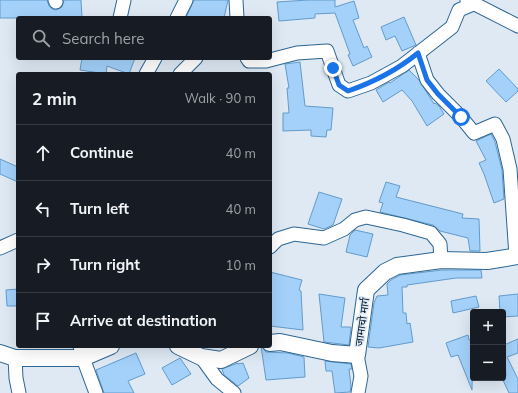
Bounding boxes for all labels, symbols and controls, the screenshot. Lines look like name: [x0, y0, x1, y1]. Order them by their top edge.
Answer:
search box: [16, 16, 272, 60]
icon: search: [30, 27, 52, 49]
text: Search here: [62, 29, 144, 48]
route end: [324, 59, 342, 77]
text: 2 min: [32, 88, 77, 109]
text: Walk · 90 m: [185, 90, 256, 106]
route start: [452, 108, 470, 126]
icon: ahead: [32, 142, 54, 164]
text: Continue: [70, 143, 133, 162]
text: 40 m: [226, 145, 256, 161]
icon: left: [32, 198, 54, 220]
text: Turn left: [70, 199, 129, 218]
text: 40 m: [226, 201, 256, 217]
icon: right: [32, 254, 54, 276]
text: Turn right: [70, 255, 140, 274]
text: 10 m: [226, 257, 256, 273]
street label: जामाचो मार्ग: [352, 296, 372, 347]
map controls: [470, 309, 506, 381]
button: +: [470, 309, 506, 345]
icon: arrive: [32, 310, 54, 332]
text: Arrive at destination: [70, 311, 217, 330]
button: −: [470, 345, 506, 381]

